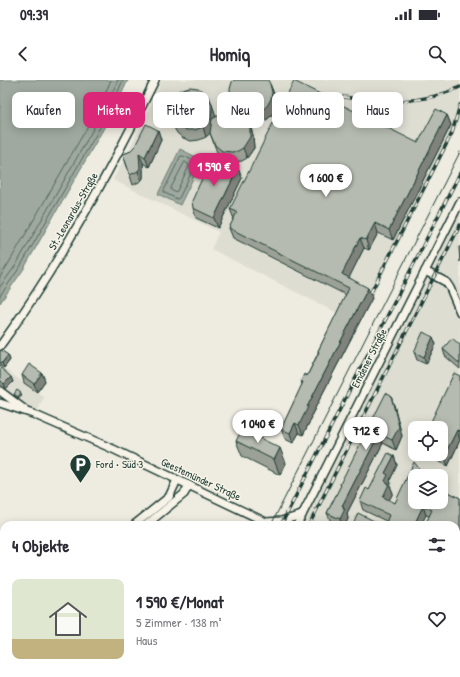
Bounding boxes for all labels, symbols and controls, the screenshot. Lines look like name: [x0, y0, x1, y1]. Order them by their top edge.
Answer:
text: 09:39: [20, 4, 48, 25]
text: Homiq: [210, 42, 250, 67]
icon: back: [12, 43, 34, 65]
icon: search: [426, 43, 448, 65]
chip: Kaufen: [12, 92, 75, 128]
chip: Mieten: [83, 92, 145, 128]
chip: Filter: [153, 92, 209, 128]
chip: Neu: [217, 92, 264, 128]
chip: Wohnung: [272, 92, 344, 128]
chip: Haus: [352, 92, 403, 128]
pin: 1 590 €: [177, 153, 251, 187]
text: 1 590 €: [197, 157, 231, 175]
pin: 1 600 €: [289, 164, 363, 198]
text: 1 600 €: [309, 168, 343, 186]
street label: St.-Leonardus-Straße: [45, 169, 101, 252]
street label: Emdener Straße: [348, 325, 390, 390]
pin: 1 040 €: [221, 410, 295, 444]
text: 1 040 €: [241, 414, 275, 432]
pin: 712 €: [338, 417, 394, 451]
text: 712 €: [353, 421, 379, 439]
map controls: [408, 421, 448, 509]
button: locate: [408, 421, 448, 461]
parking icon: Ford • Süd 3: [68, 451, 94, 484]
street label: Geestemünder Straße: [159, 454, 244, 504]
place label: Ford • Süd 3: [95, 457, 143, 471]
button: layers: [408, 469, 448, 509]
text: 4 Objekte: [12, 534, 69, 557]
icon: filters: [426, 534, 448, 556]
text: 1 590 €/Monat: [136, 590, 224, 613]
icon: home: [44, 595, 92, 643]
icon: heart: [426, 608, 448, 630]
text: 5 Zimmer · 138 m²: [136, 613, 221, 631]
text: Haus: [136, 631, 157, 649]

